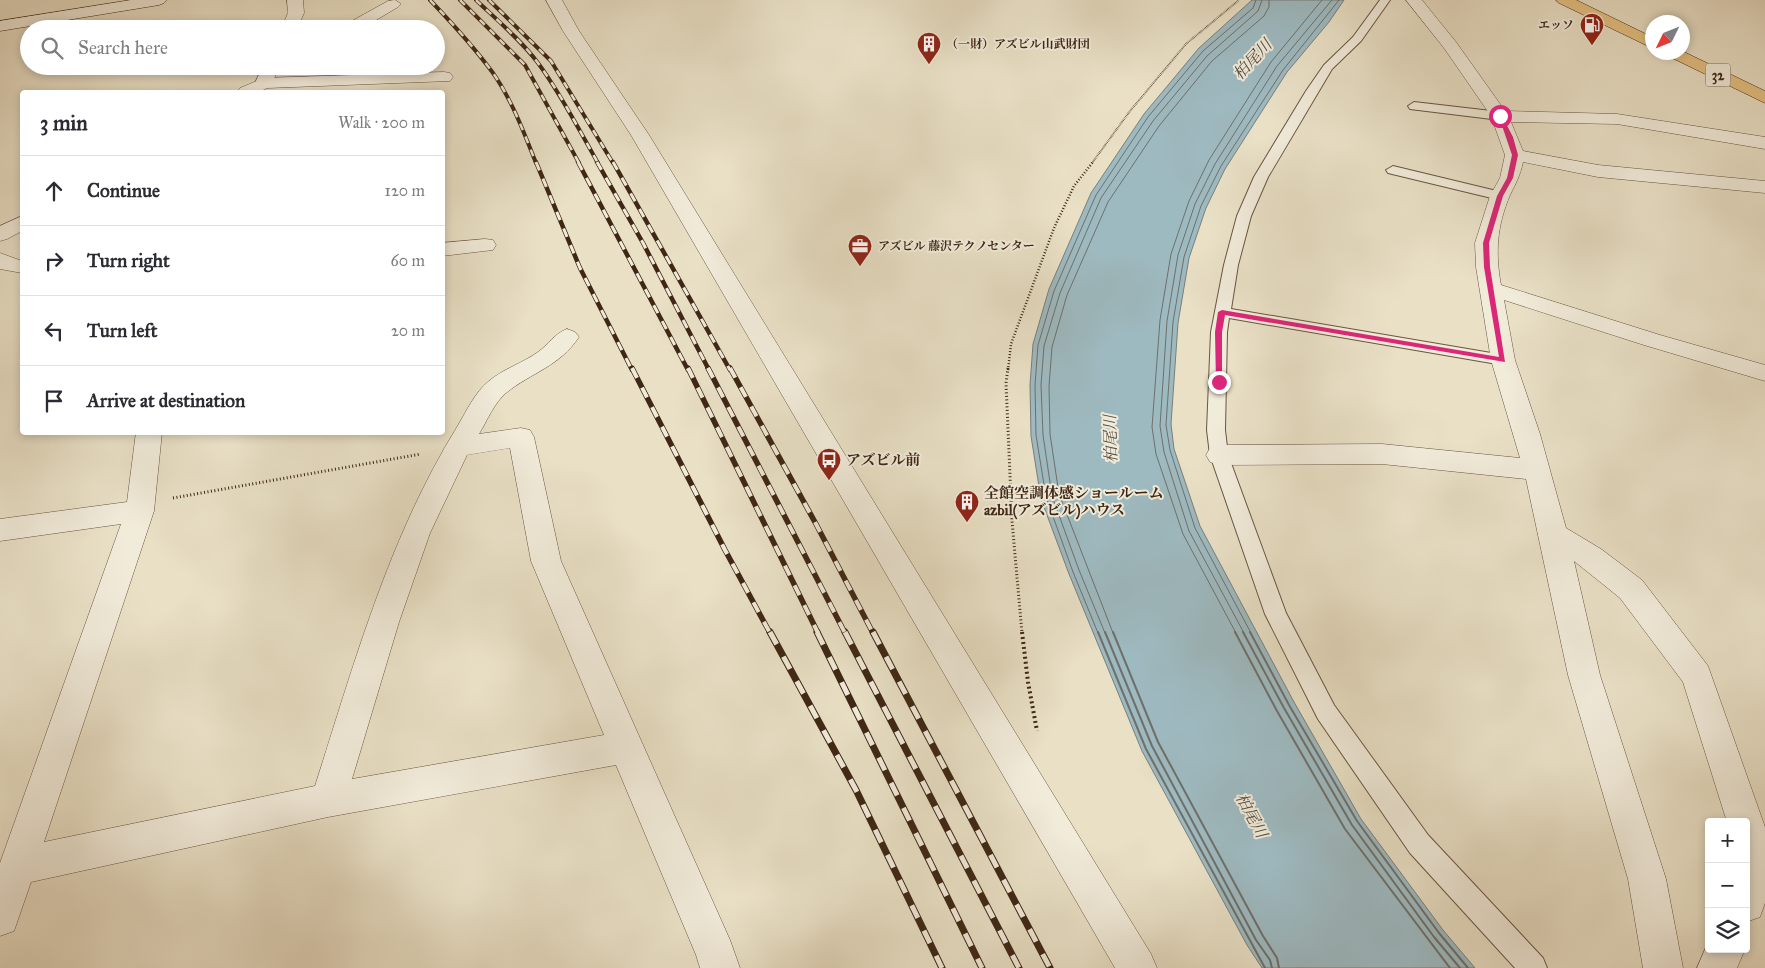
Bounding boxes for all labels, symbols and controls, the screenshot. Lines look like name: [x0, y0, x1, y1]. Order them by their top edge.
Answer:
fuel station icon: エッソ: [1579, 12, 1605, 46]
north arrow: [1645, 15, 1690, 60]
place label: エッソ: [1538, 18, 1574, 32]
search box: [20, 20, 445, 75]
building icon: （一財）アズビル山武財団: [916, 31, 942, 65]
icon: search: [38, 34, 66, 62]
water label: 柏尾川: [1229, 34, 1277, 83]
text: Search here: [78, 36, 168, 59]
place label: （一財）アズビル山武財団: [946, 37, 1090, 51]
road number: 32: [1706, 64, 1730, 86]
route start: [1489, 105, 1512, 128]
text: 3 min: [40, 110, 88, 136]
text: Walk · 200 m: [338, 113, 425, 132]
icon: ahead: [40, 177, 68, 205]
text: Continue: [87, 179, 160, 202]
text: 120 m: [385, 181, 425, 200]
office icon: アズビル 藤沢テクノセンター: [847, 233, 873, 267]
place label: アズビル 藤沢テクノセンター: [878, 239, 1035, 253]
icon: right: [40, 247, 68, 275]
text: Turn right: [87, 249, 170, 272]
text: 60 m: [391, 251, 425, 270]
icon: left: [40, 317, 68, 345]
text: Turn left: [87, 319, 157, 342]
text: 20 m: [391, 321, 425, 340]
route end: [1208, 371, 1231, 394]
icon: arrive: [40, 387, 68, 415]
text: Arrive at destination: [87, 389, 245, 412]
water label: 柏尾川: [1100, 413, 1121, 463]
bus stop icon: アズビル前: [816, 447, 842, 481]
place label: アズビル前: [846, 451, 920, 469]
place label: 全館空調体感ショールーム azbil(アズビル)ハウス: [984, 484, 1163, 520]
building icon: 全館空調体感ショールーム azbil(アズビル)ハウス: [954, 489, 980, 523]
water label: 柏尾川: [1232, 790, 1272, 843]
map controls: [1705, 818, 1750, 953]
button: +: [1705, 818, 1750, 863]
button: −: [1705, 863, 1750, 908]
button: layers: [1705, 908, 1750, 953]

